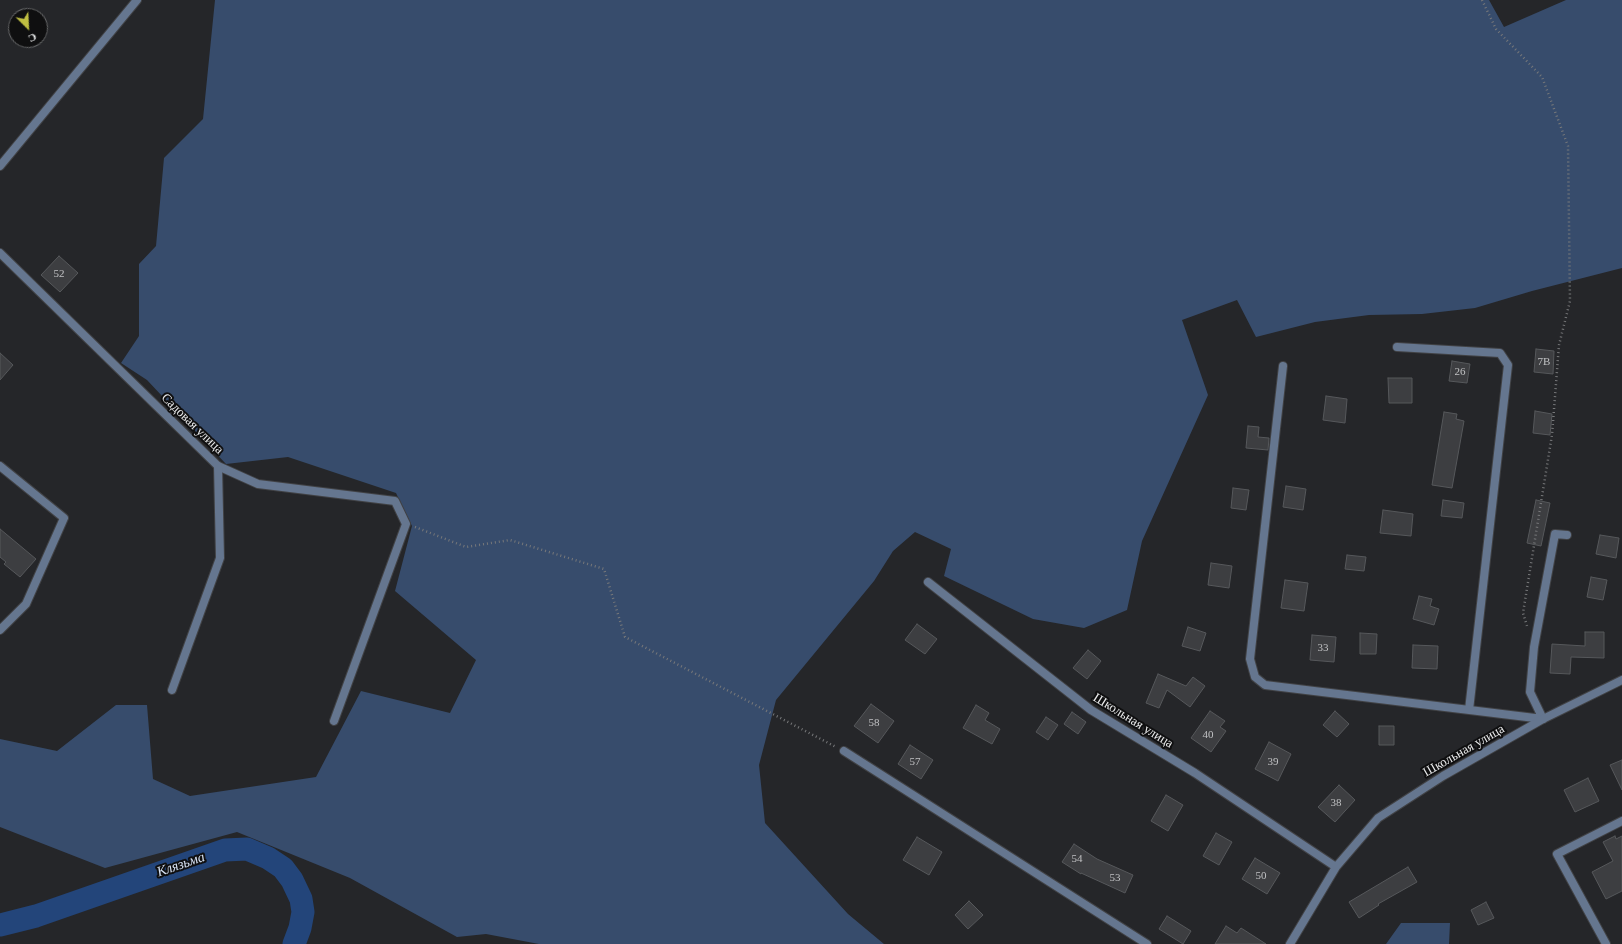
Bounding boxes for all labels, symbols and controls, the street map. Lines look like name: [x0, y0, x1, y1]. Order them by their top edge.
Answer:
north arrow: [8, 8, 48, 48]
text: С: [26, 31, 39, 45]
house number: 52: [54, 267, 64, 281]
house number: 7В: [1538, 355, 1550, 369]
house number: 26: [1454, 365, 1466, 379]
street label: Садовая улица: [158, 390, 226, 458]
house number: 33: [1318, 641, 1328, 655]
street label: Школьная улица: [1090, 690, 1176, 752]
house number: 58: [868, 716, 880, 730]
street label: Школьная улица: [1420, 721, 1508, 781]
house number: 40: [1202, 728, 1214, 742]
house number: 57: [910, 755, 920, 769]
house number: 39: [1268, 755, 1278, 769]
house number: 38: [1330, 796, 1342, 810]
water label: Клязьма: [155, 849, 207, 881]
house number: 54: [1072, 852, 1082, 866]
house number: 50: [1256, 869, 1266, 883]
house number: 53: [1110, 871, 1120, 885]

